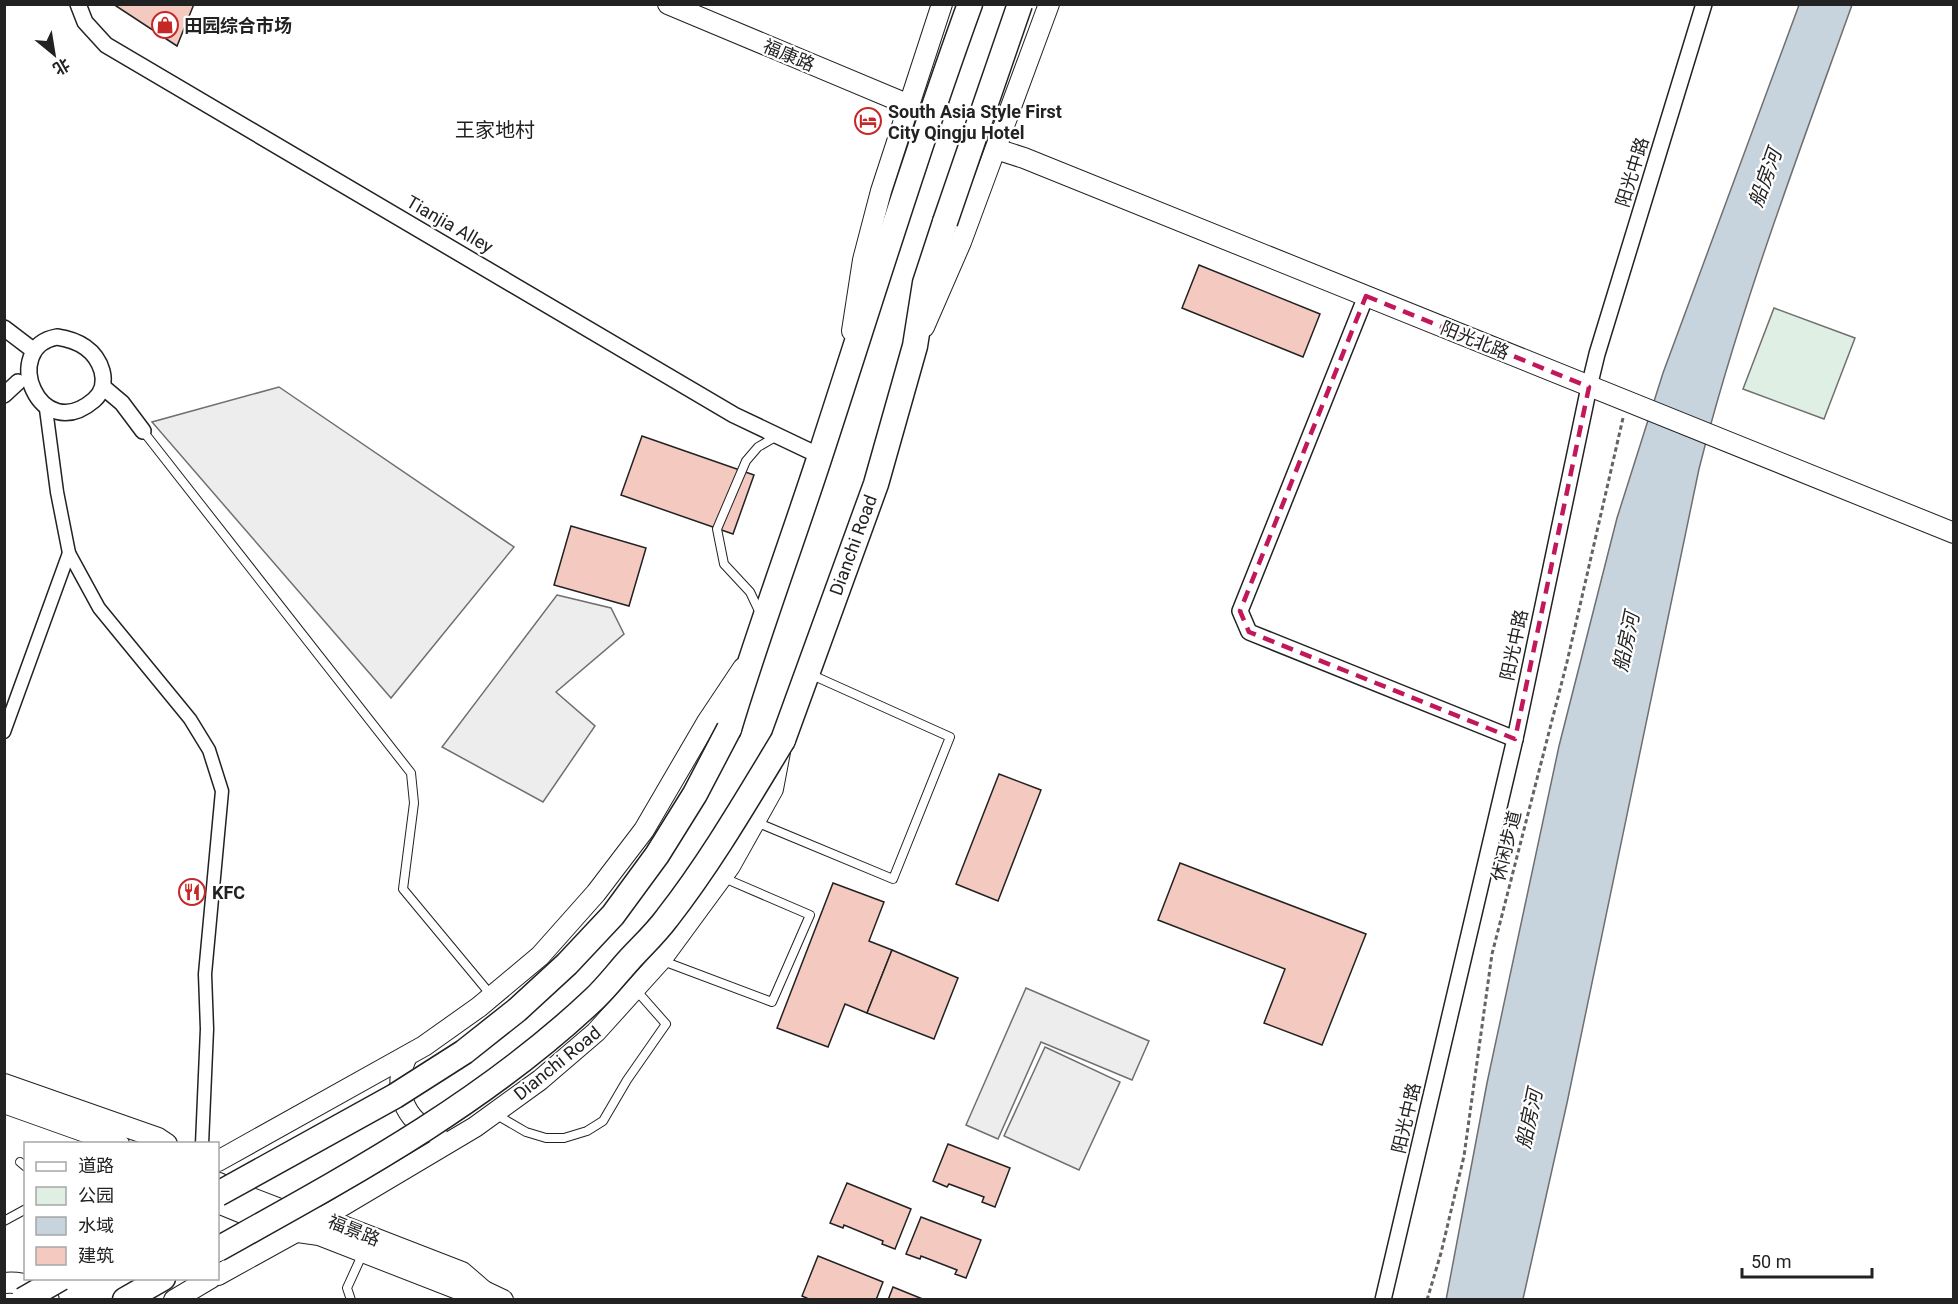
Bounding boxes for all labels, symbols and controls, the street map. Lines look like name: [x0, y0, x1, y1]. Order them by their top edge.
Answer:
shop icon: 田园综合市场: [150, 10, 180, 40]
place label: 田园综合市场: [184, 15, 292, 36]
north arrow: [24, 24, 84, 84]
street label: 福康路: [760, 35, 818, 75]
text: 北: [50, 54, 73, 79]
place label: South Asia Style First City Qingju Hotel: [888, 101, 1062, 143]
hotel icon: South Asia Style First City Qingju Hotel: [853, 106, 883, 136]
district label: 王家地村: [455, 118, 535, 142]
street label: 阳光中路: [1611, 135, 1653, 209]
water label: 船房河: [1743, 142, 1788, 210]
street label: Tianjia Alley: [403, 191, 497, 257]
street label: 阳光北路: [1438, 317, 1512, 363]
street label: Dianchi Road: [825, 492, 881, 598]
water label: 船房河: [1608, 606, 1645, 674]
street label: 阳光中路: [1496, 608, 1532, 682]
street label: 休闲步道: [1487, 809, 1525, 883]
restaurant icon: KFC: [177, 877, 207, 907]
place label: KFC: [212, 882, 245, 903]
street label: Dianchi Road: [509, 1022, 605, 1104]
street label: 阳光中路: [1388, 1081, 1424, 1155]
water label: 船房河: [1511, 1083, 1548, 1151]
legend: [24, 1142, 219, 1280]
text: 道路: [78, 1155, 114, 1176]
text: 公园: [78, 1185, 114, 1206]
street label: 福景路: [325, 1210, 383, 1250]
text: 水域: [78, 1215, 114, 1236]
scale bar: [1742, 1241, 1872, 1279]
text: 建筑: [78, 1245, 114, 1266]
text: 50 m: [1751, 1251, 1791, 1272]

